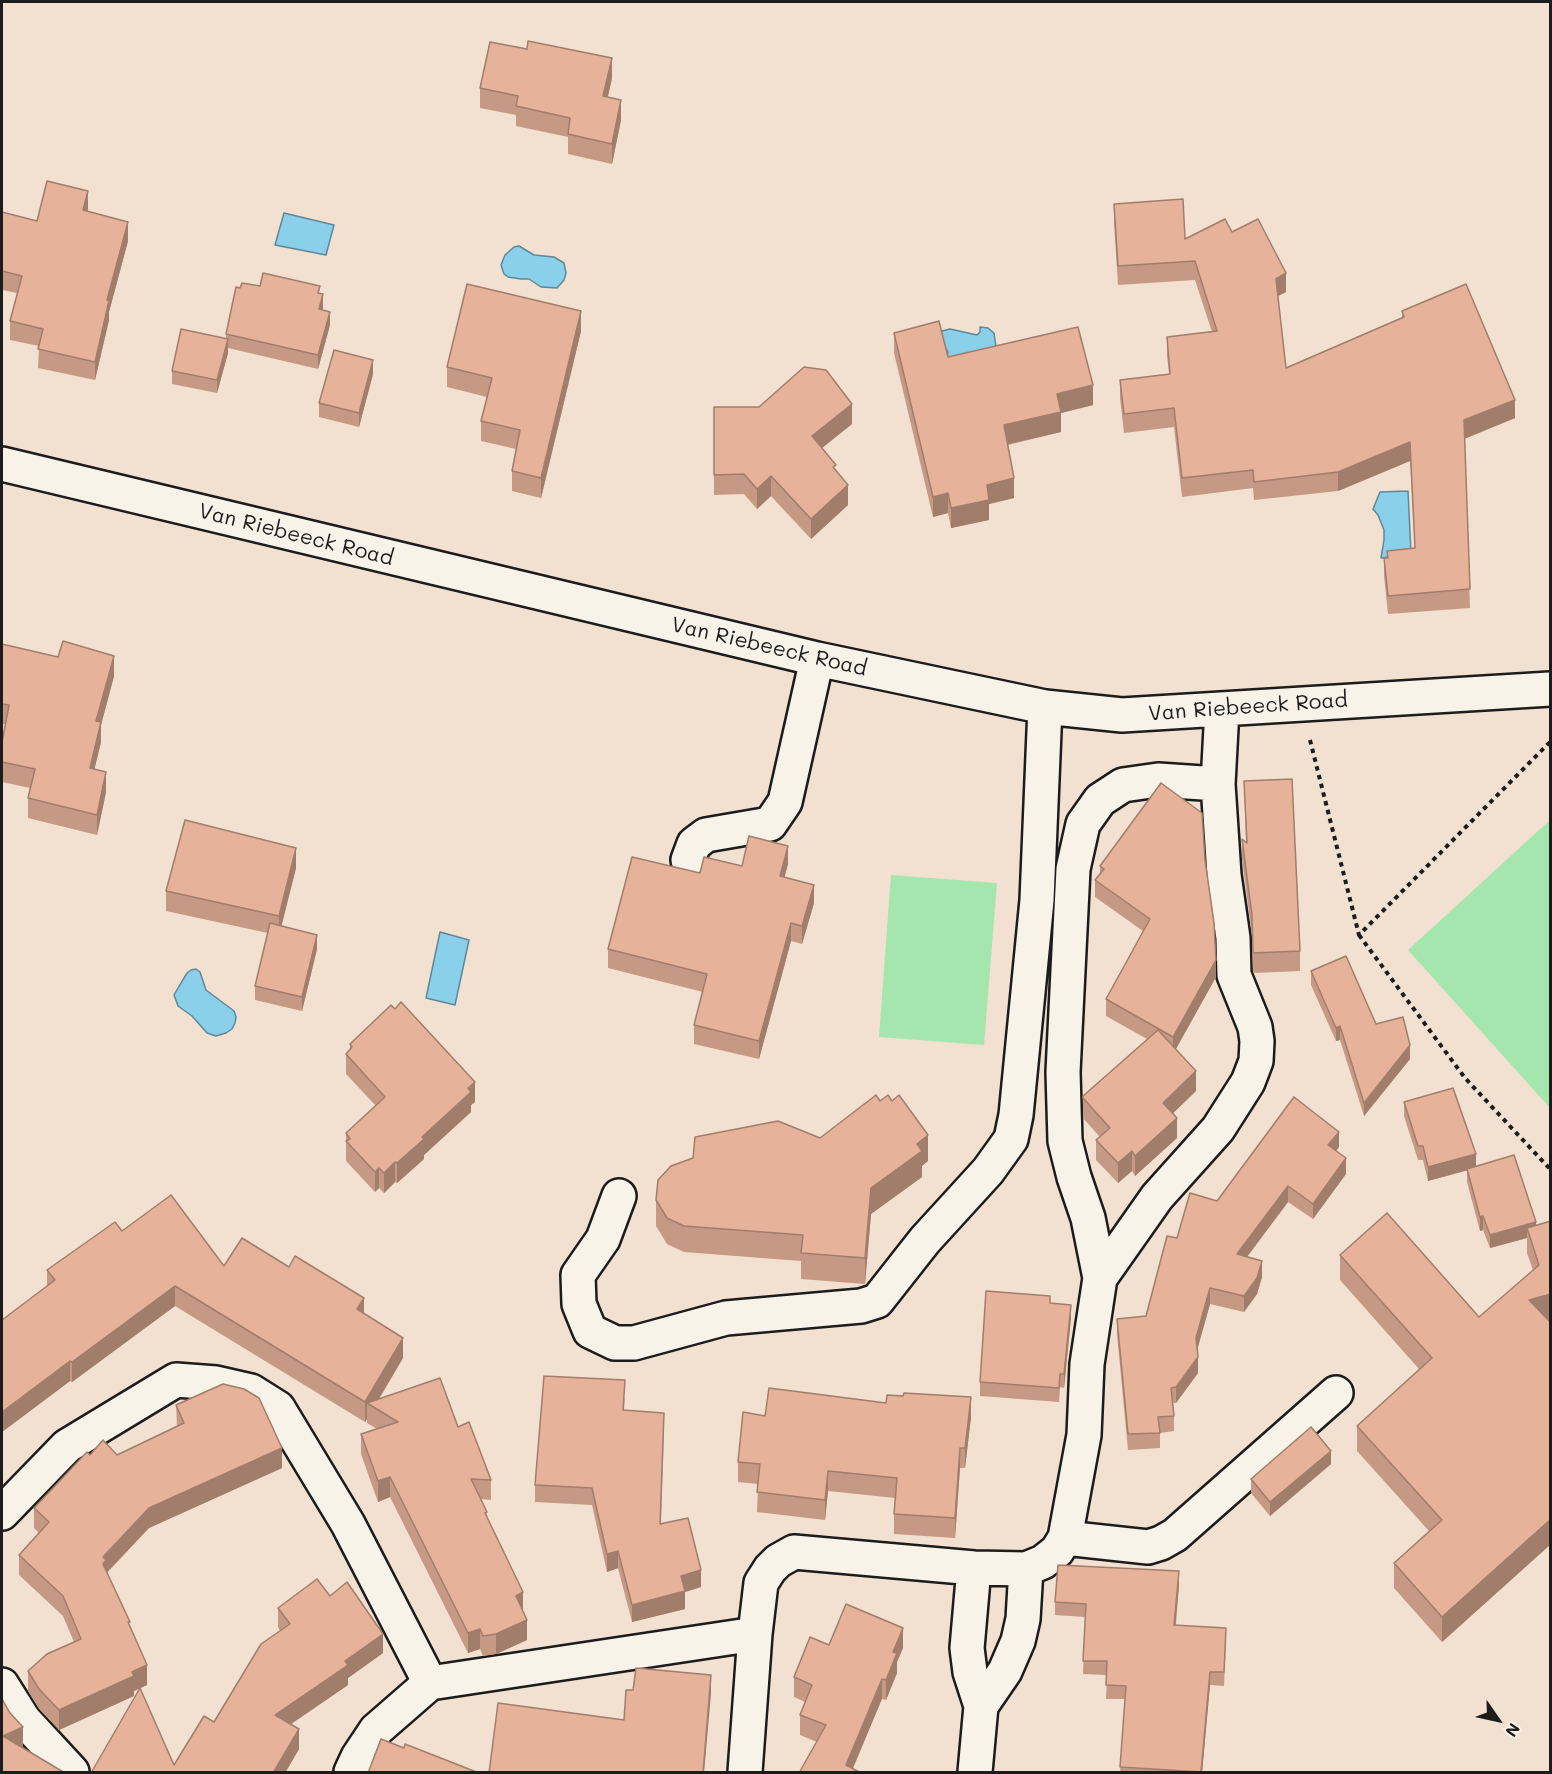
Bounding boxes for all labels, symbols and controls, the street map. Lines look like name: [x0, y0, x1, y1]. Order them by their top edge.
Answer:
street label: Van Riebeeck Road: [196, 499, 396, 571]
street label: Van Riebeeck Road: [669, 612, 869, 682]
street label: Van Riebeeck Road: [1147, 687, 1349, 727]
north arrow: [1468, 1690, 1528, 1750]
text: N: [1501, 1719, 1525, 1741]

